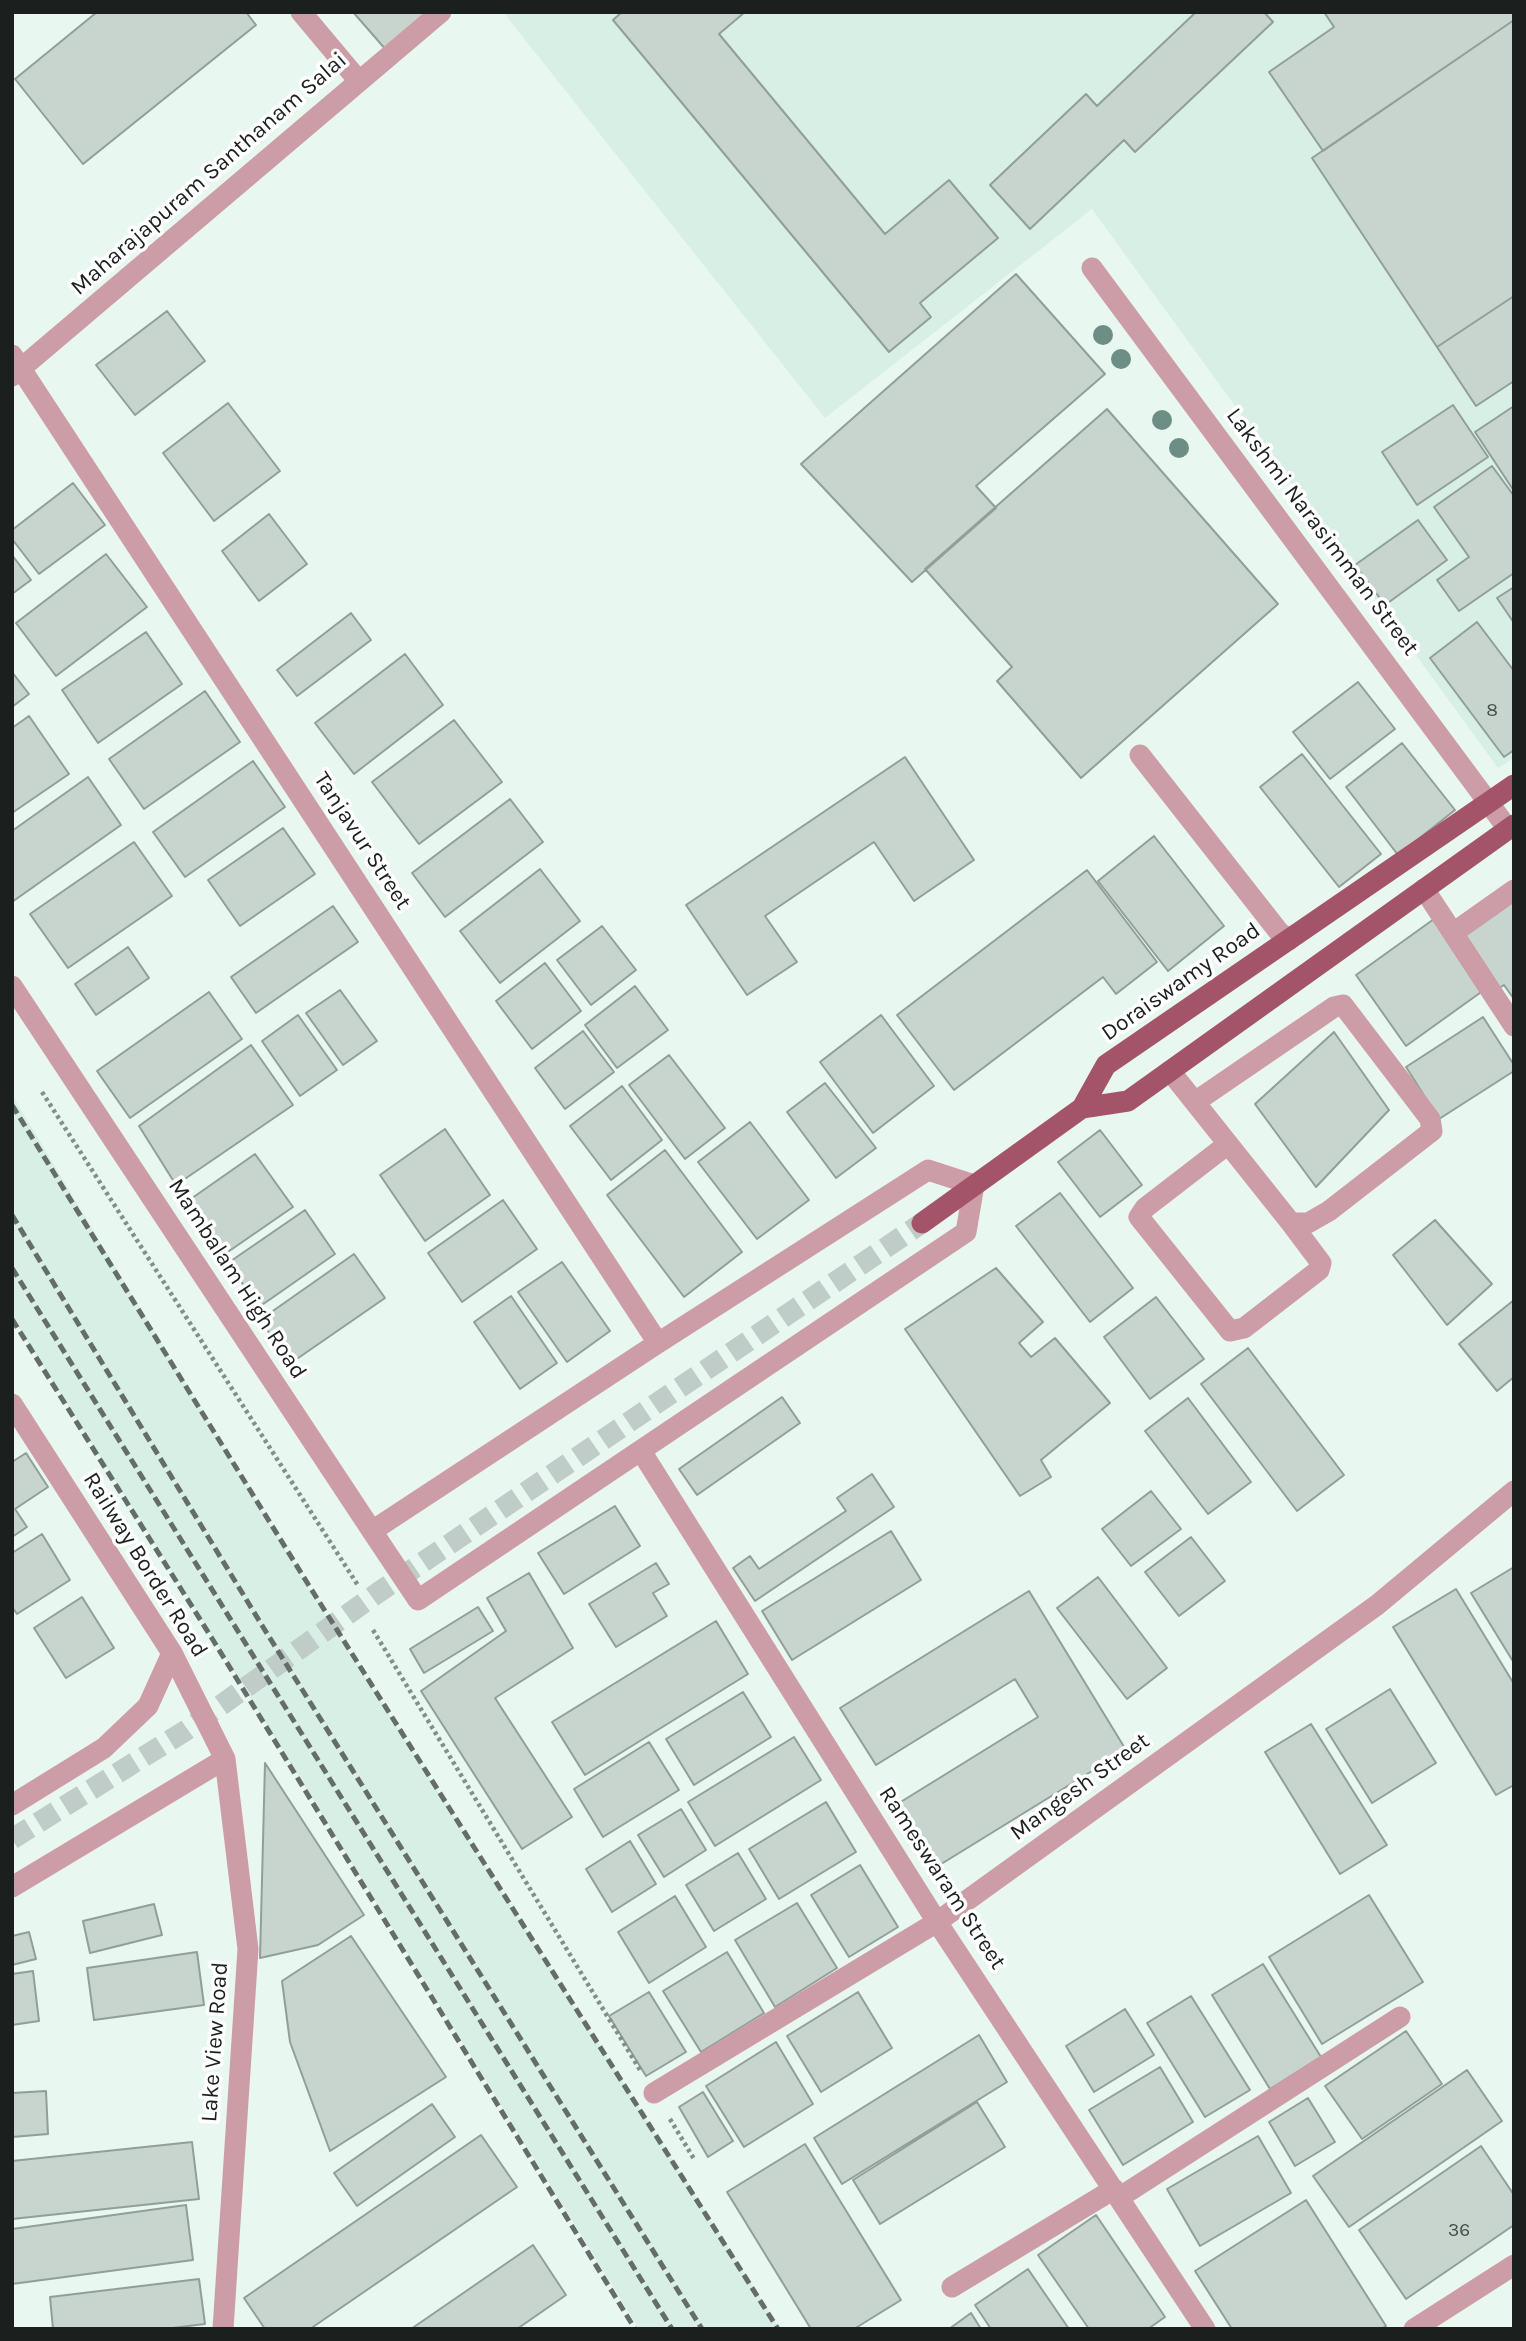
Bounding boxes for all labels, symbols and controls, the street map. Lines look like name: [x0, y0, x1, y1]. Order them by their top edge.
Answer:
street label: Maharajapuram Santhanam Salai: [65, 47, 353, 301]
street label: Lakshmi Narasimman Street: [1220, 403, 1424, 661]
house number: 8: [1486, 700, 1498, 722]
street label: Tanjavur Street: [307, 767, 417, 915]
street label: Doraiswamy Road: [1096, 917, 1266, 1047]
street label: Mambalam High Road: [162, 1174, 312, 1384]
street label: Railway Border Road: [77, 1467, 213, 1663]
street label: Mangesh Street: [1005, 1727, 1155, 1847]
street label: Rameswaram Street: [873, 1781, 1011, 1975]
street label: Lake View Road: [196, 1961, 234, 2123]
house number: 36: [1448, 2220, 1470, 2242]

